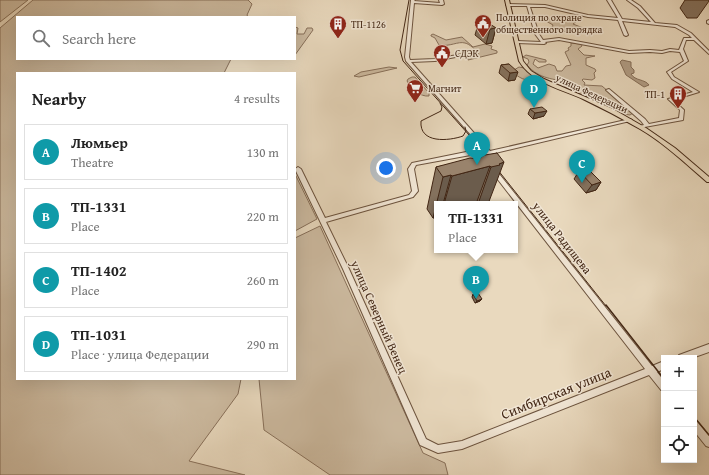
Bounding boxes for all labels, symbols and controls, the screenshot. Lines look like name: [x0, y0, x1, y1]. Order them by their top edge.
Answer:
place label: Полиция по охране общественного порядка: [496, 10, 603, 37]
public building icon: Полиция по охране общественного порядка: [473, 13, 493, 38]
building icon: ТП-1126: [328, 14, 348, 39]
search box: [16, 16, 296, 60]
place label: ТП-1126: [351, 17, 386, 32]
icon: search: [30, 27, 52, 49]
text: Search here: [62, 28, 136, 49]
public building icon: СДЭК: [432, 43, 452, 68]
place label: СДЭК: [455, 46, 480, 61]
street label: улица Федерации: [552, 70, 630, 117]
pin: D: [521, 75, 547, 108]
supermarket icon: Магнит: [405, 78, 425, 103]
place label: Магнит: [428, 81, 462, 96]
building icon: ТП-1: [668, 84, 688, 109]
text: Nearby: [32, 86, 86, 111]
place label: ТП-1: [645, 87, 665, 102]
text: 4 results: [234, 89, 280, 108]
text: Люмьер: [71, 132, 128, 153]
pin: A: [464, 132, 490, 165]
text: A: [42, 143, 50, 162]
text: 130 m: [247, 143, 279, 162]
pin: C: [569, 150, 595, 183]
text: Theatre: [71, 153, 114, 172]
your location: [376, 158, 396, 178]
text: ТП-1331: [71, 196, 126, 217]
street label: улица Радищева: [528, 197, 596, 278]
popup: [434, 201, 518, 253]
text: B: [42, 207, 50, 226]
text: 220 m: [247, 207, 279, 226]
text: ТП-1331: [448, 207, 504, 228]
text: Place: [71, 217, 100, 236]
text: Place: [448, 228, 477, 247]
street label: улица Северный Венец: [346, 257, 412, 376]
text: ТП-1402: [71, 260, 126, 281]
pin: B: [463, 266, 489, 299]
text: C: [42, 271, 50, 290]
text: 260 m: [247, 271, 279, 290]
text: Place: [71, 281, 100, 300]
text: ТП-1031: [71, 324, 126, 345]
text: D: [42, 335, 50, 354]
text: 290 m: [247, 335, 279, 354]
text: Place · улица Федерации: [71, 345, 209, 364]
map controls: [661, 355, 697, 463]
button: +: [661, 355, 697, 391]
street label: Симбирская улица: [498, 362, 614, 424]
button: −: [661, 391, 697, 427]
button: locate: [661, 427, 697, 463]

